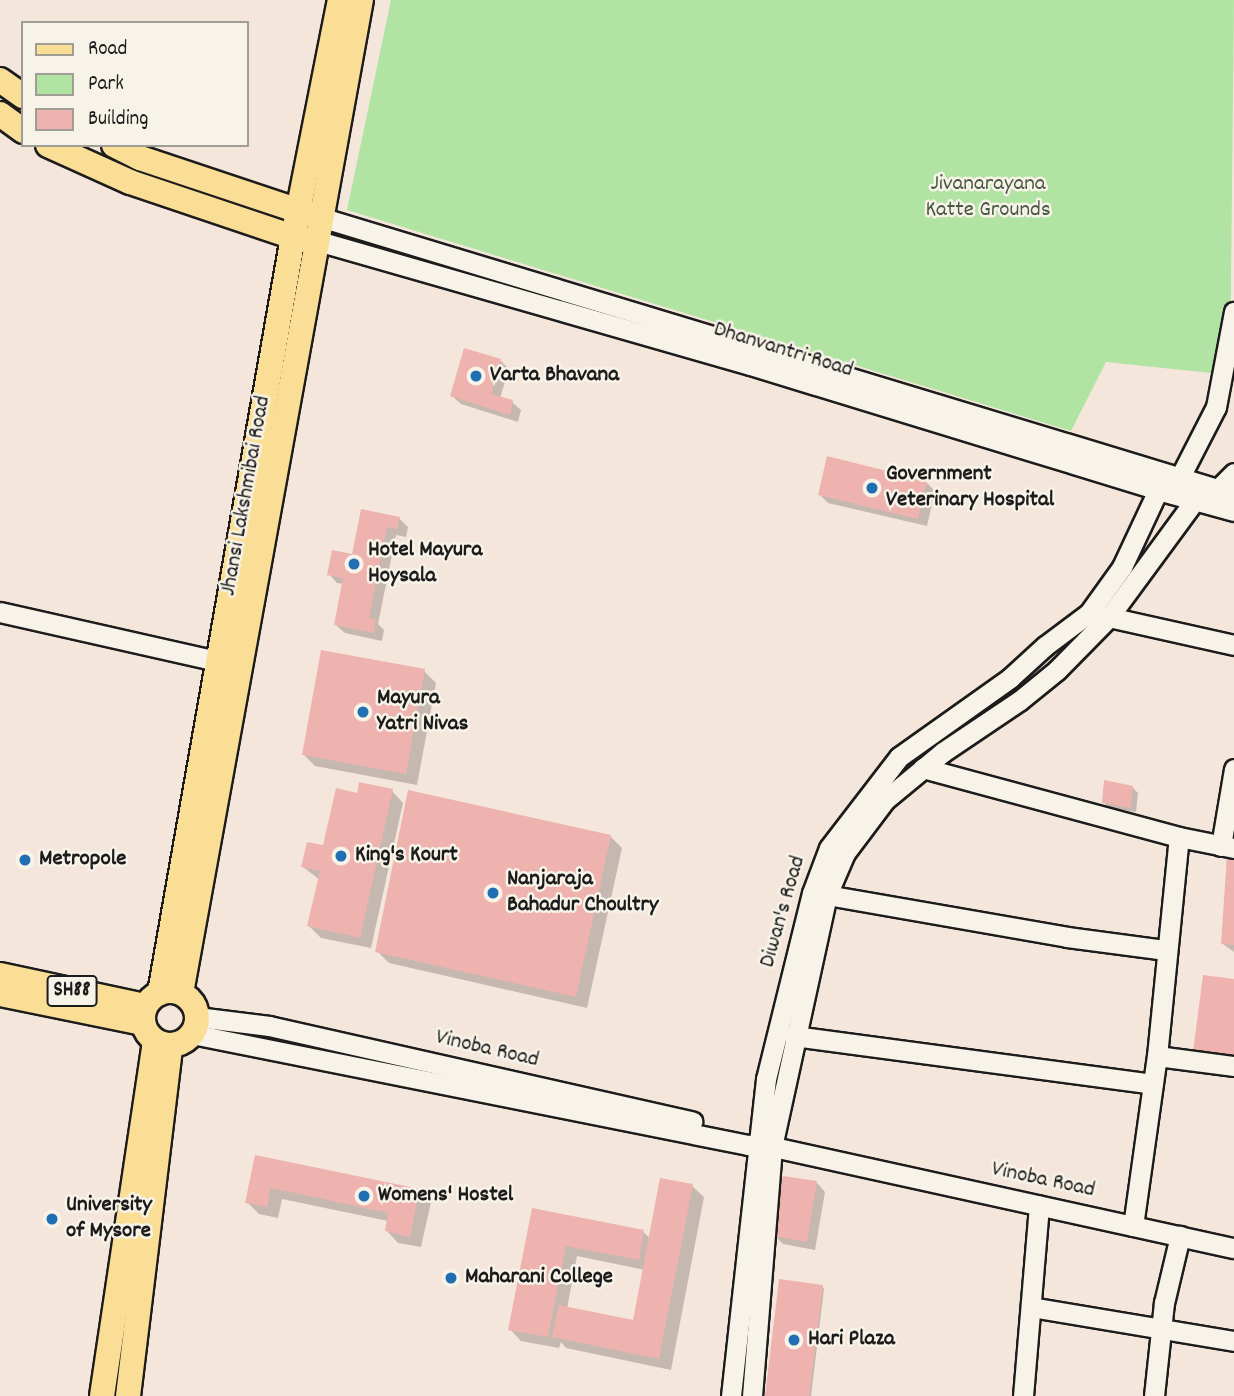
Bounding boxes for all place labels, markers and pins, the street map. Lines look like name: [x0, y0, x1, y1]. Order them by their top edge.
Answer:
place label: Varta Bhavana: [490, 362, 619, 390]
marker: Varta Bhavana: [468, 368, 484, 384]
place label: Government Veterinary Hospital: [886, 461, 1054, 515]
marker: Government Veterinary Hospital: [864, 480, 880, 496]
place label: Hotel Mayura Hoysala: [368, 537, 482, 591]
marker: Hotel Mayura Hoysala: [346, 556, 362, 572]
place label: Mayura Yatri Nivas: [377, 685, 468, 739]
marker: Mayura Yatri Nivas: [355, 704, 371, 720]
place label: King's Kourt: [355, 842, 458, 870]
place label: Metropole: [39, 846, 126, 874]
marker: King's Kourt: [333, 848, 349, 864]
marker: Metropole: [17, 852, 33, 868]
place label: Nanjaraja Bahadur Choultry: [507, 866, 658, 920]
marker: Nanjaraja Bahadur Choultry: [485, 885, 501, 901]
place label: Womens' Hostel: [378, 1182, 513, 1210]
marker: Womens' Hostel: [356, 1188, 372, 1204]
place label: University of Mysore: [66, 1192, 152, 1246]
marker: University of Mysore: [44, 1211, 60, 1227]
place label: Maharani College: [465, 1264, 613, 1292]
marker: Maharani College: [443, 1270, 459, 1286]
place label: Hari Plaza: [808, 1326, 895, 1354]
marker: Hari Plaza: [786, 1332, 802, 1348]

